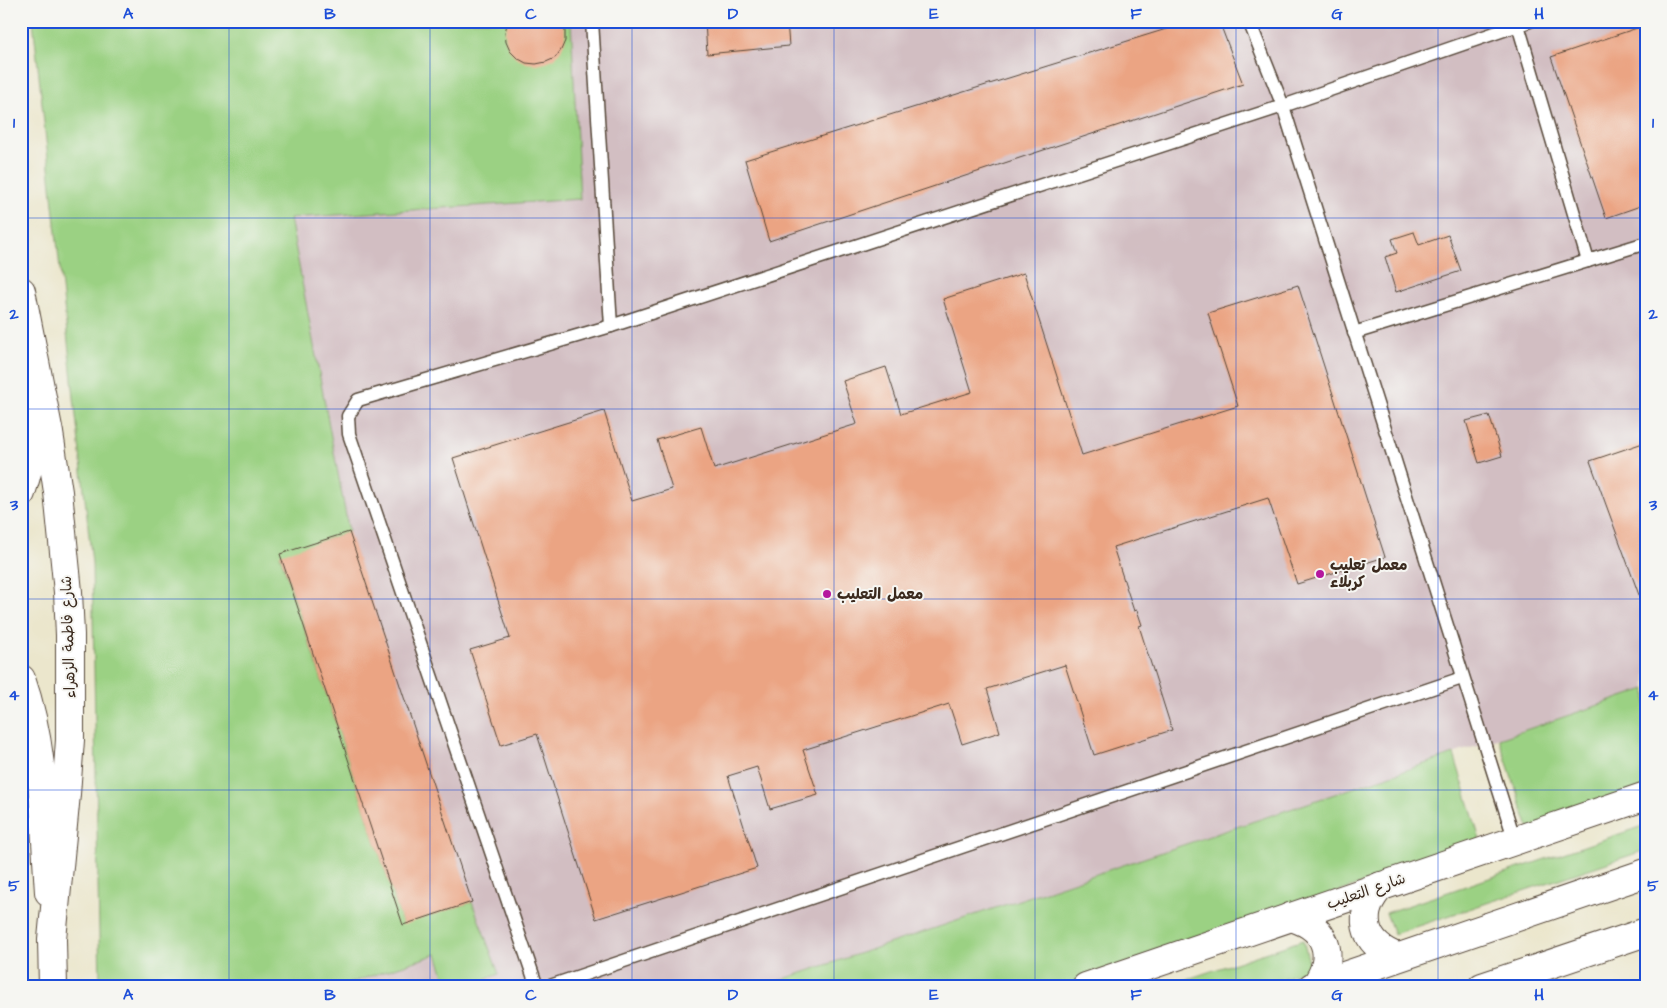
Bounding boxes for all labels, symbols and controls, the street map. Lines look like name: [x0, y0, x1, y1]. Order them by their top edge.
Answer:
text: A: [123, 3, 134, 25]
text: B: [324, 3, 336, 25]
text: C: [525, 3, 537, 25]
text: D: [728, 3, 739, 25]
text: E: [929, 3, 939, 25]
text: F: [1130, 3, 1142, 25]
text: G: [1331, 3, 1343, 25]
text: H: [1534, 3, 1544, 25]
text: 1: [13, 112, 16, 134]
text: 1: [1652, 112, 1655, 134]
text: 2: [8, 303, 19, 325]
text: 2: [1647, 303, 1658, 325]
text: 3: [9, 494, 19, 516]
text: 3: [1648, 494, 1658, 516]
place label: معمل تعليب كربلاء: [1330, 555, 1407, 593]
marker: معمل تعليب كربلاء: [1314, 568, 1326, 580]
street label: شارع فاطمة الزهراء: [56, 575, 81, 699]
place label: معمل التعليب: [837, 584, 923, 605]
marker: معمل التعليب: [821, 588, 833, 600]
text: 4: [9, 684, 20, 706]
text: 4: [1648, 684, 1659, 706]
street label: شارع التعليب: [1324, 868, 1408, 915]
text: 5: [8, 875, 20, 897]
text: 5: [1647, 875, 1659, 897]
text: A: [123, 984, 134, 1006]
text: B: [324, 984, 336, 1006]
text: C: [525, 984, 537, 1006]
text: D: [728, 984, 739, 1006]
text: E: [929, 984, 939, 1006]
text: F: [1130, 984, 1142, 1006]
text: G: [1331, 984, 1343, 1006]
text: H: [1534, 984, 1544, 1006]

